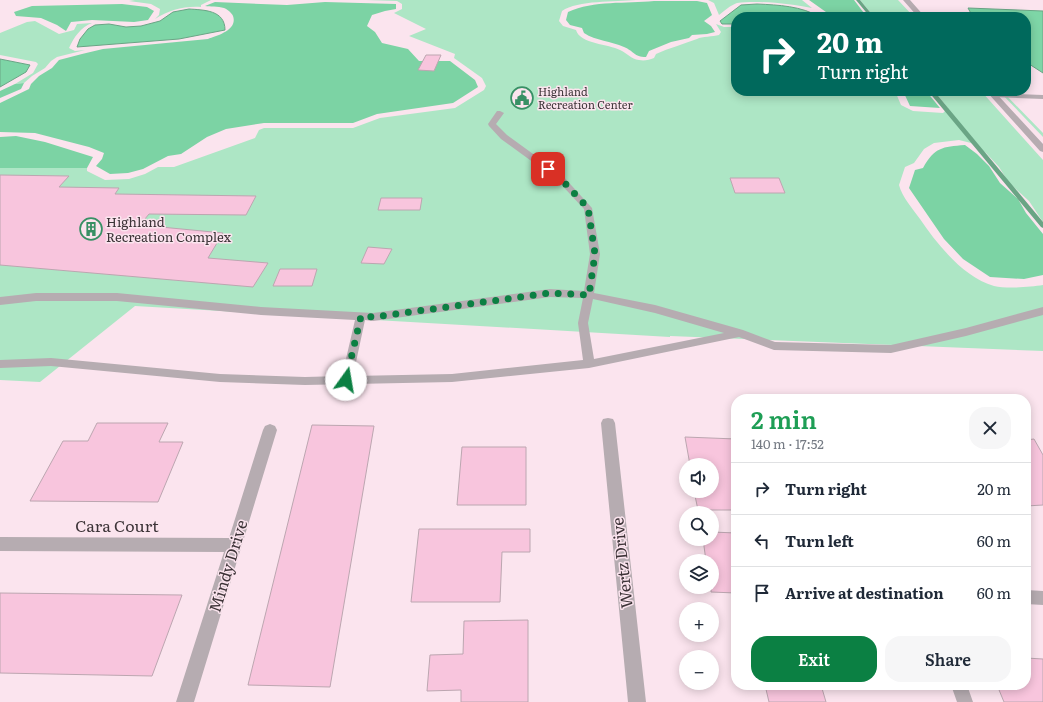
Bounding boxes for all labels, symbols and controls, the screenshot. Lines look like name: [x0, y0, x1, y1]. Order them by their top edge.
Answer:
text: 20 m: [817, 20, 883, 62]
icon: right: [751, 28, 803, 80]
text: Turn right: [817, 58, 908, 85]
place label: Highland Recreation Center: [538, 83, 633, 112]
public building icon: Highland Recreation Center: [509, 85, 535, 111]
pin: [531, 152, 565, 186]
icon: arrive: [537, 158, 559, 180]
place label: Highland Recreation Complex: [106, 212, 232, 246]
building icon: Highland Recreation Complex: [78, 216, 104, 242]
position arrow: [325, 359, 367, 401]
text: 2 min: [751, 401, 817, 436]
button: close: [969, 407, 1011, 449]
text: 140 m · 17:52: [751, 434, 824, 453]
map controls: [679, 458, 719, 690]
button: sound: [679, 458, 719, 498]
text: Turn right: [785, 477, 867, 500]
text: 20 m: [977, 477, 1011, 500]
icon: right: [751, 478, 773, 500]
button: search: [679, 506, 719, 546]
street label: Cara Court: [75, 513, 159, 537]
street label: Wertz Drive: [604, 516, 638, 610]
street label: Mindy Drive: [202, 517, 252, 615]
text: Turn left: [785, 529, 854, 552]
text: 60 m: [977, 529, 1011, 552]
icon: left: [751, 530, 773, 552]
button: layers: [679, 554, 719, 594]
text: Arrive at destination: [785, 581, 944, 604]
text: 60 m: [977, 581, 1011, 604]
icon: arrive: [751, 582, 773, 604]
button: +: [679, 602, 719, 642]
button: Exit: [751, 636, 877, 682]
button: Share: [885, 636, 1011, 682]
button: −: [679, 650, 719, 690]

